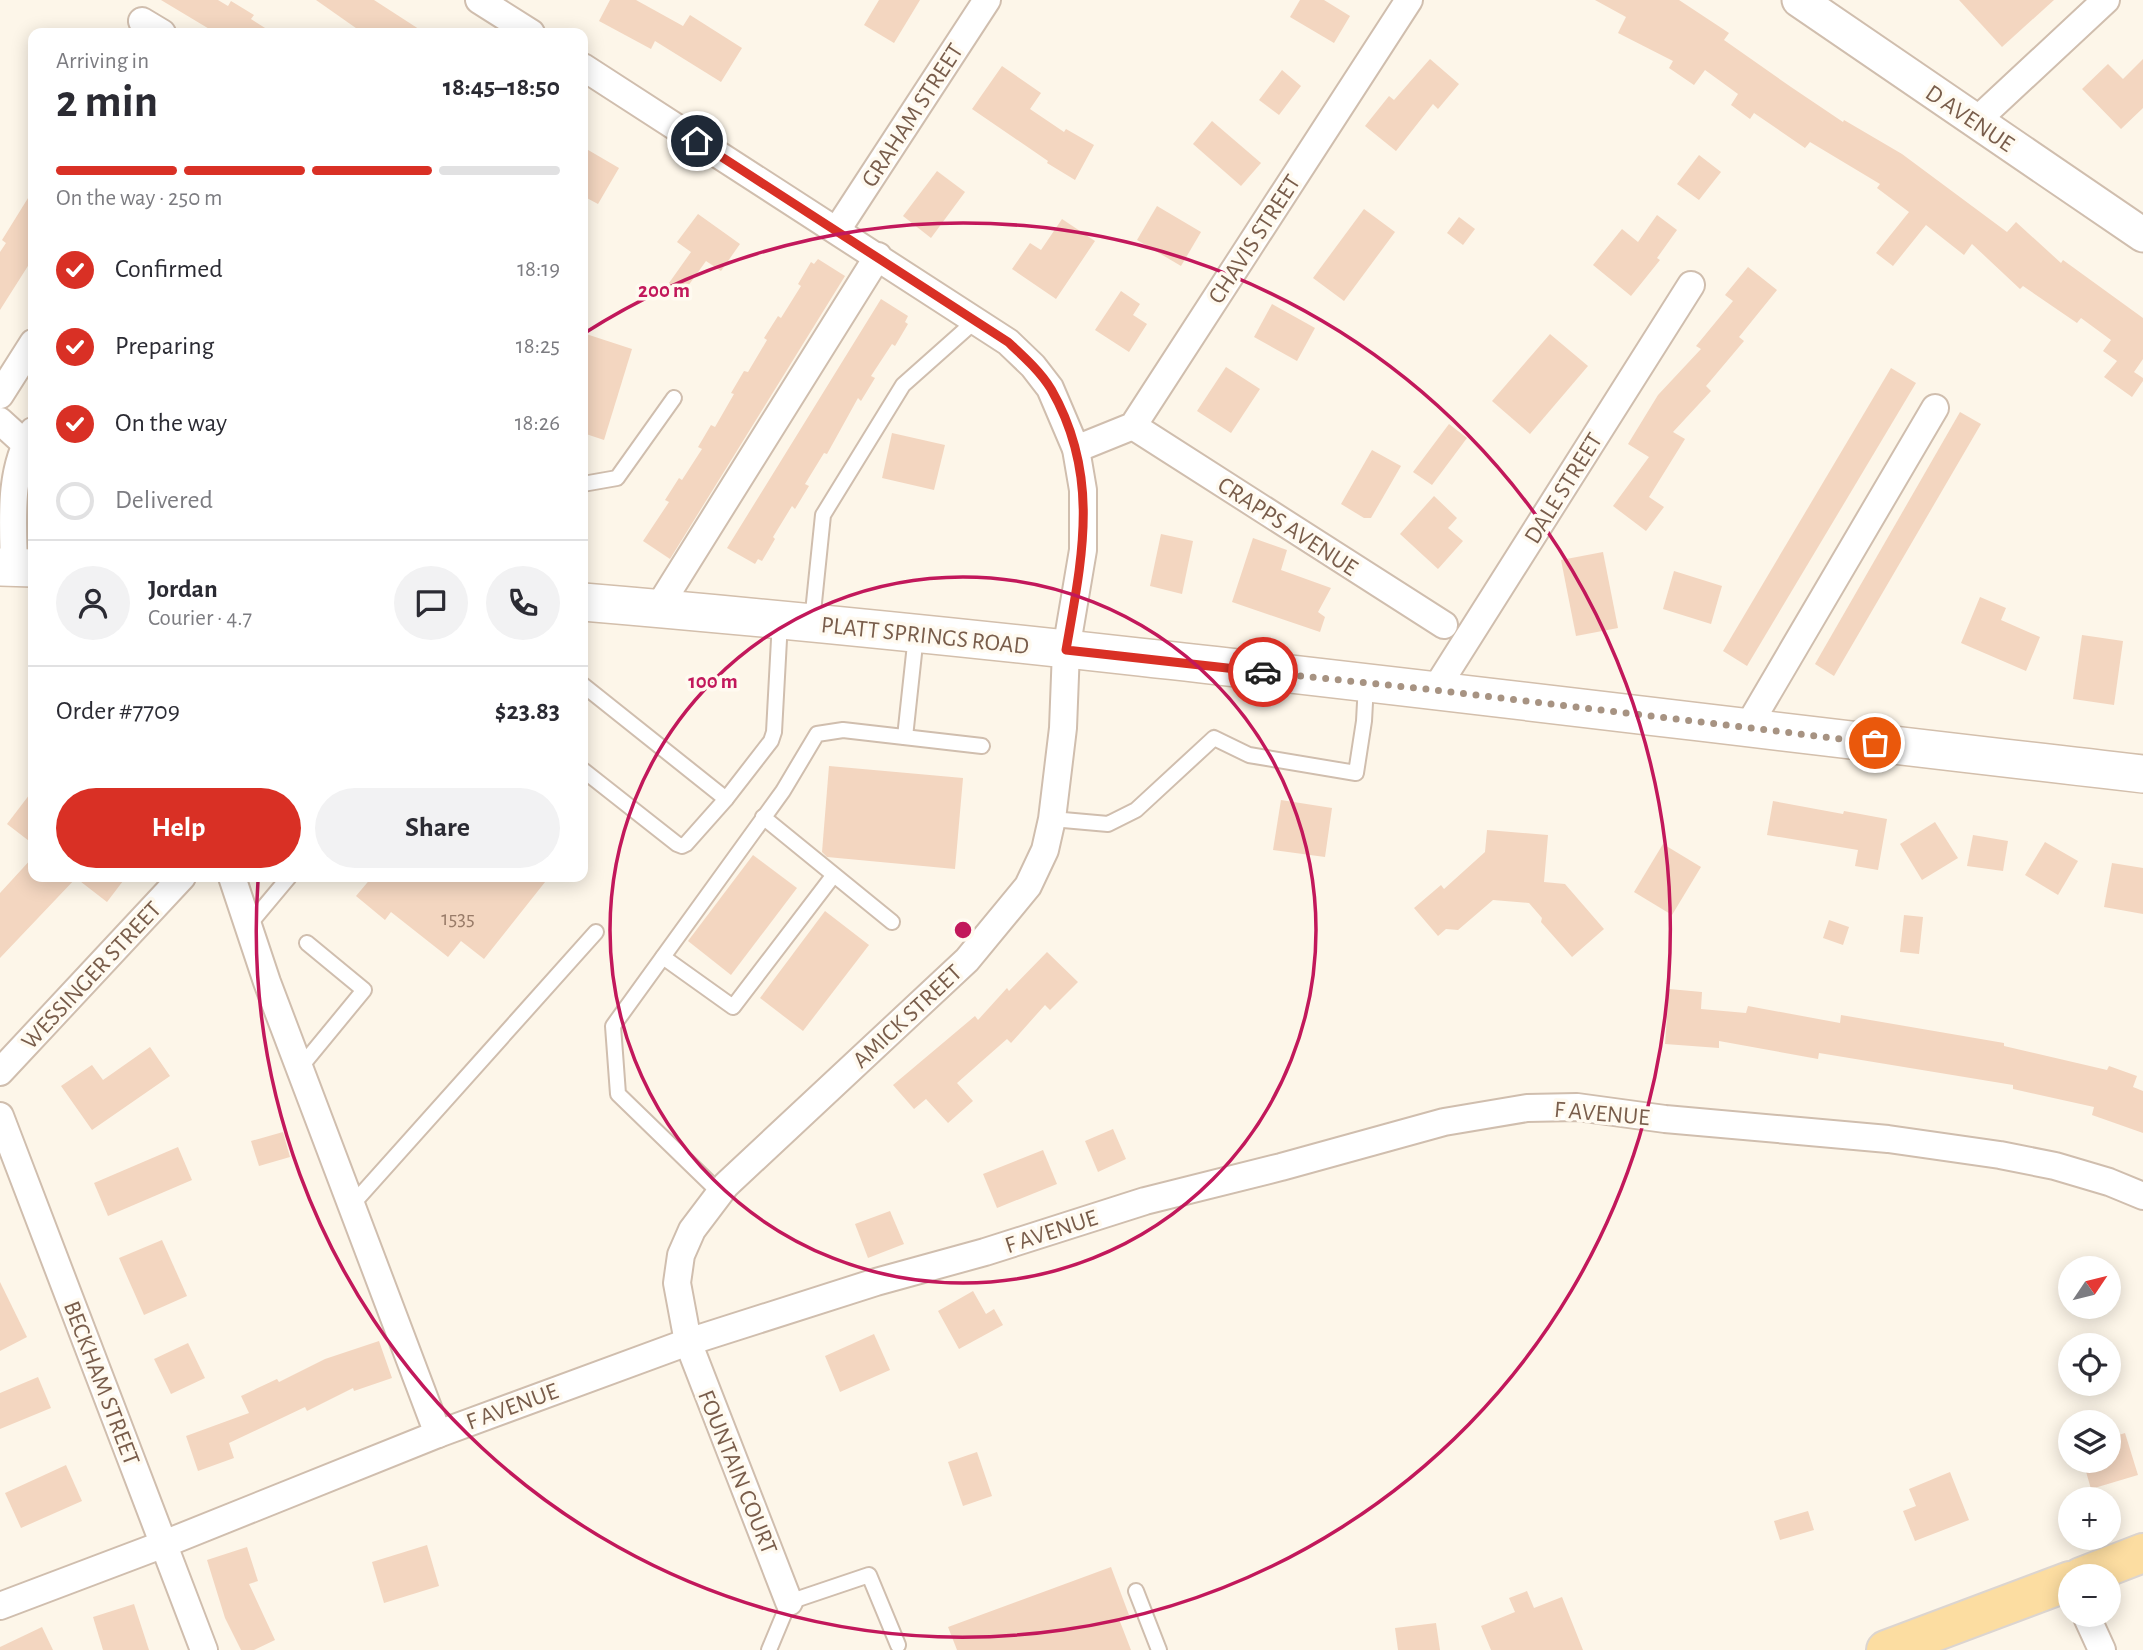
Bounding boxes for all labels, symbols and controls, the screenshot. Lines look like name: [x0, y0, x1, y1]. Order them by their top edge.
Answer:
street label: GRAHAM STREET: [858, 39, 968, 192]
text: Arriving in: [56, 50, 149, 73]
text: 18:45–18:50: [443, 74, 560, 100]
text: 2 min: [56, 79, 158, 125]
street label: D AVENUE: [1921, 81, 2018, 157]
pin: [667, 111, 727, 171]
icon: home: [678, 122, 716, 160]
street label: CHAVIS STREET: [1204, 171, 1305, 308]
text: On the way · 250 m: [56, 187, 223, 210]
icon: check: [56, 251, 94, 289]
text: Confirmed: [115, 256, 223, 282]
text: 18:19: [517, 258, 560, 281]
text: 200 m: [638, 280, 690, 301]
icon: check: [56, 328, 94, 366]
text: Preparing: [115, 333, 214, 359]
text: 18:25: [516, 335, 560, 358]
icon: check: [56, 405, 94, 443]
text: On the way: [115, 410, 227, 436]
text: 18:26: [515, 412, 560, 435]
street label: DALE STREET: [1520, 429, 1607, 548]
street label: CRAPPS AVENUE: [1213, 473, 1362, 581]
text: Delivered: [115, 487, 213, 513]
button: person: [56, 566, 130, 640]
button: chat: [394, 566, 468, 640]
button: phone: [486, 566, 560, 640]
text: Jordan: [148, 576, 218, 602]
text: Courier · 4.7: [148, 607, 252, 630]
street label: PLATT SPRINGS ROAD: [820, 613, 1030, 659]
courier: [1228, 637, 1298, 707]
icon: car: [1244, 653, 1282, 691]
text: 100 m: [688, 671, 738, 692]
text: Order #7709: [56, 698, 180, 724]
text: $23.83: [495, 698, 560, 724]
pin: [1845, 713, 1905, 773]
icon: bag: [1856, 724, 1894, 762]
button: Help: [56, 788, 301, 868]
button: Share: [315, 788, 560, 868]
street label: WESSINGER STREET: [17, 897, 166, 1054]
house number: 1535: [441, 908, 475, 929]
centre of rings: [951, 918, 975, 942]
street label: AMICK STREET: [849, 960, 967, 1073]
street label: F AVENUE: [1553, 1098, 1651, 1130]
street label: F AVENUE: [1002, 1206, 1101, 1258]
north arrow: [2058, 1256, 2121, 1320]
map controls: [2058, 1256, 2121, 1627]
street label: BECKHAM STREET: [59, 1298, 143, 1469]
button: locate: [2058, 1333, 2121, 1396]
street label: F AVENUE: [463, 1379, 562, 1435]
street label: FOUNTAIN COURT: [693, 1387, 781, 1558]
button: layers: [2058, 1410, 2121, 1473]
button: +: [2058, 1487, 2121, 1550]
button: −: [2058, 1564, 2121, 1627]

